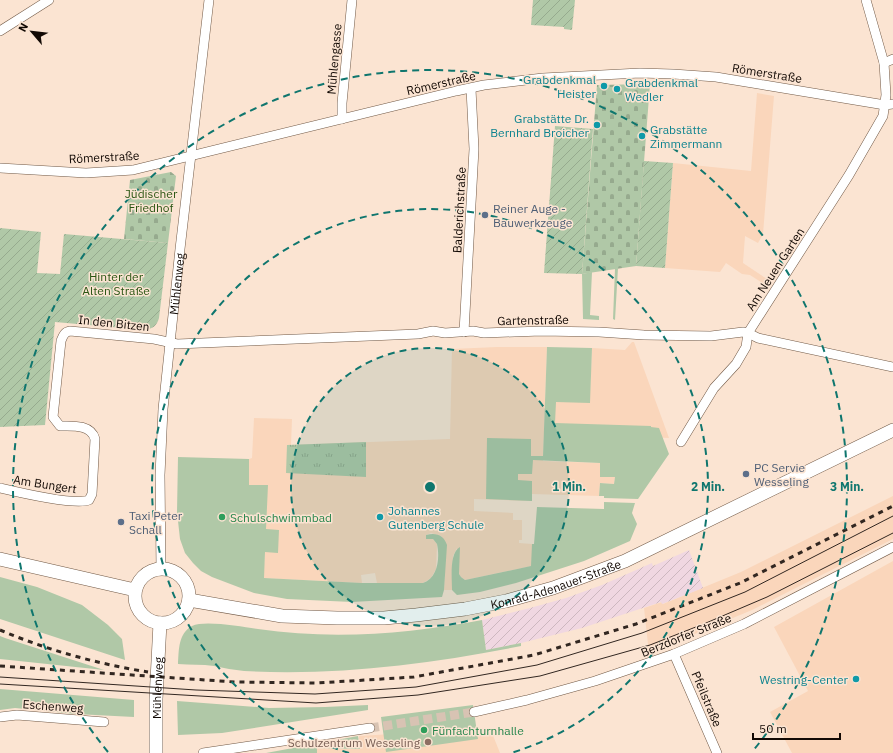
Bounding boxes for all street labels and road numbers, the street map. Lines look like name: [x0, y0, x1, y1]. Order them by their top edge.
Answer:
street label: Mühlengasse: [323, 23, 345, 95]
street label: Römerstraße: [731, 60, 803, 86]
street label: Römerstraße: [405, 68, 478, 98]
street label: Römerstraße: [68, 148, 140, 166]
street label: Balderichstraße: [449, 166, 469, 253]
street label: Am Neuen Garten: [743, 225, 807, 313]
street label: Mühlenweg: [166, 251, 187, 315]
street label: In den Bitzen: [78, 312, 150, 334]
street label: Gartenstraße: [497, 312, 569, 328]
street label: Am Bungert: [12, 472, 78, 496]
street label: Konrad-Adenauer-Straße: [489, 556, 623, 611]
street label: Berzdorfer Straße: [639, 610, 734, 660]
street label: Mühlenweg: [149, 656, 166, 719]
street label: Pfeilstraße: [689, 669, 726, 729]
street label: Eschenweg: [22, 696, 85, 716]

